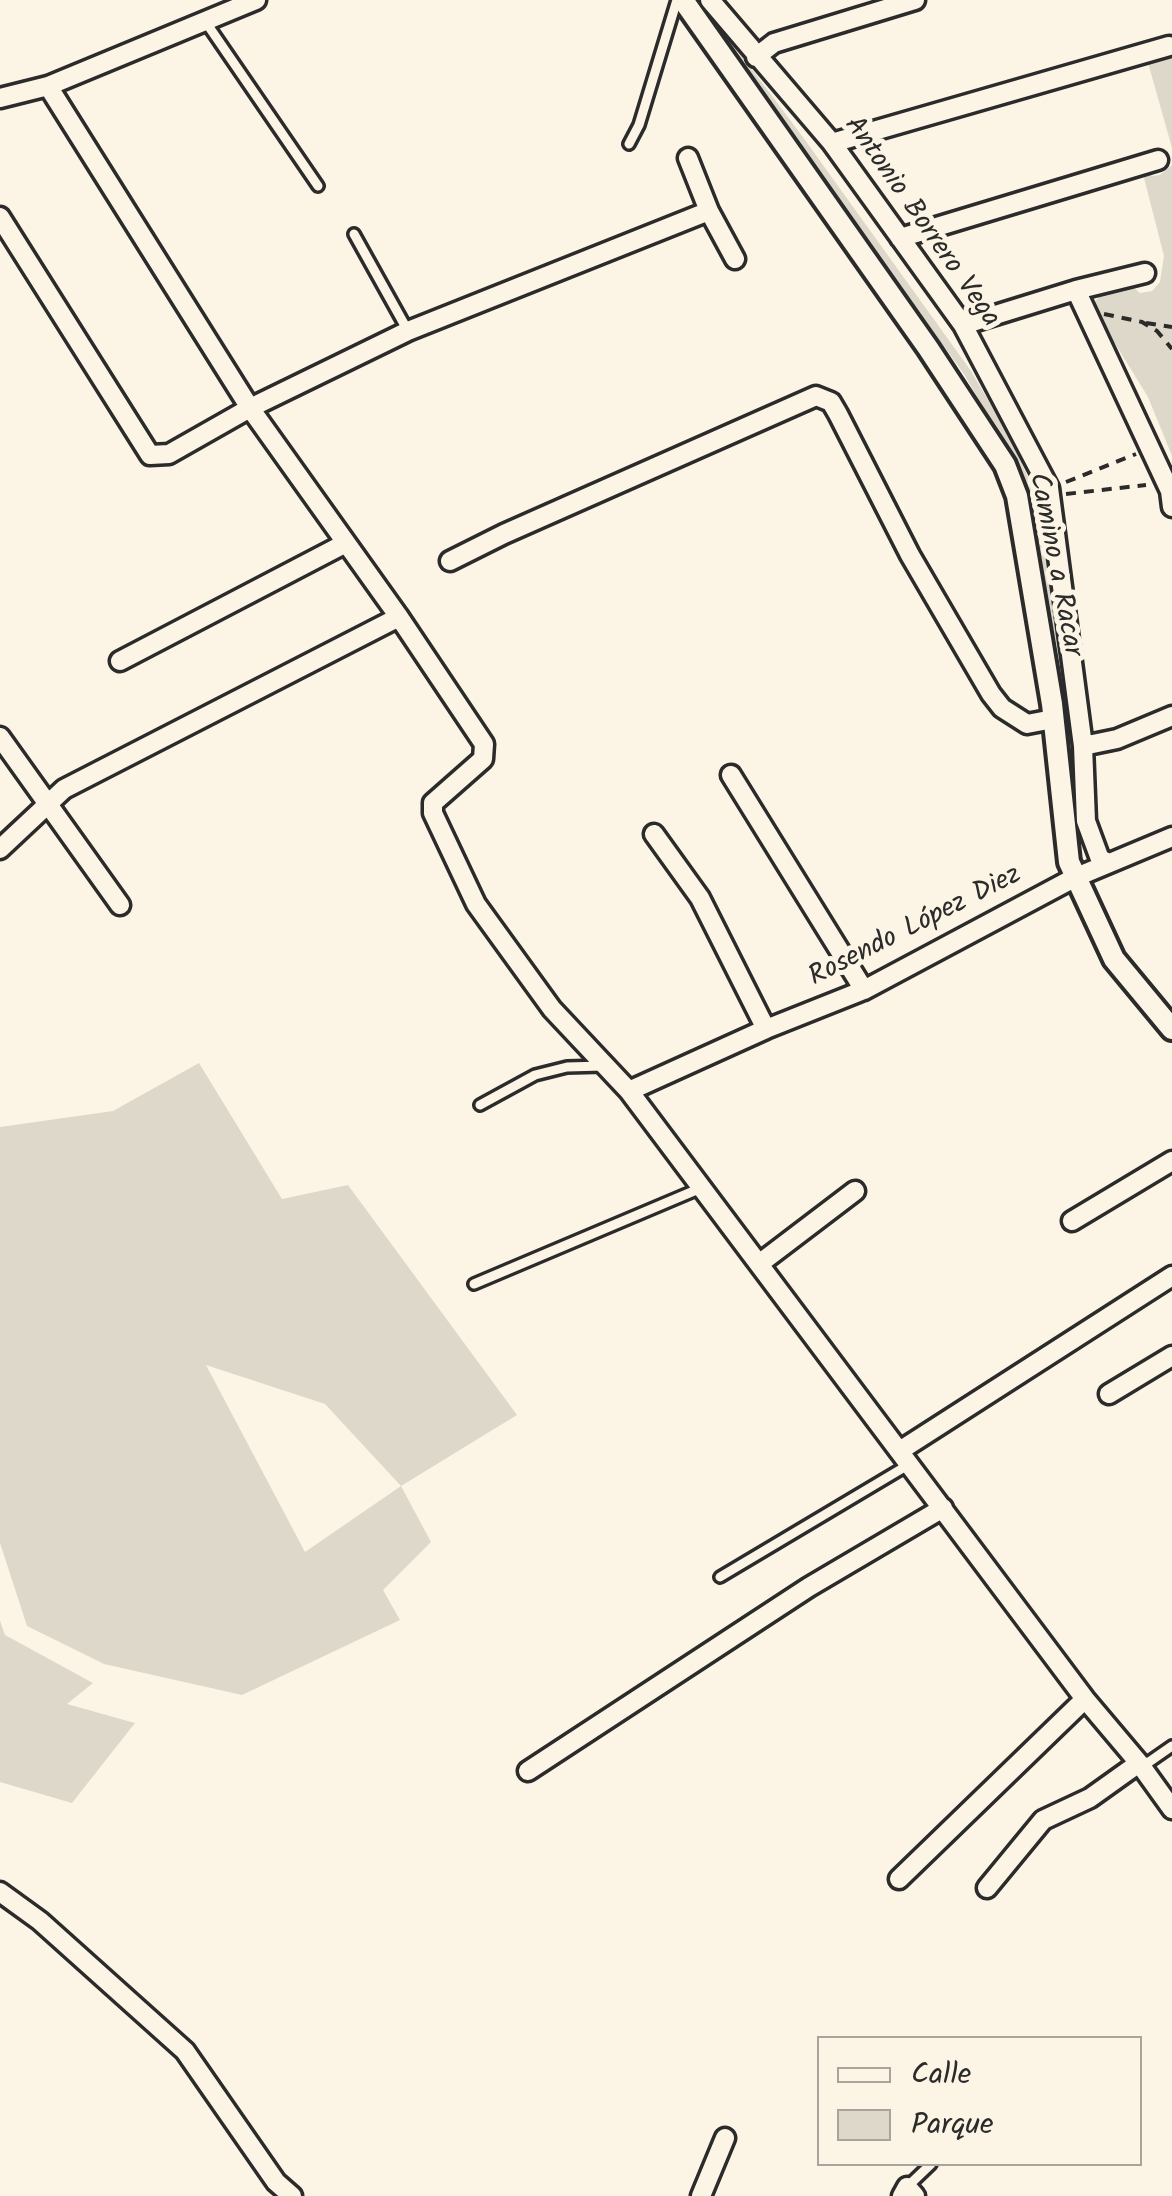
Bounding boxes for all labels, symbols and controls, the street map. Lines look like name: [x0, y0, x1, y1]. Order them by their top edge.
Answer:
street label: Antonio Borrero Vega: [835, 111, 1005, 335]
street label: Camino a Racar: [1019, 470, 1087, 660]
street label: Rosendo López Diez: [804, 860, 1028, 996]
legend: [817, 2036, 1142, 2166]
text: Calle: [911, 2051, 971, 2099]
text: Parque: [911, 2101, 993, 2149]

